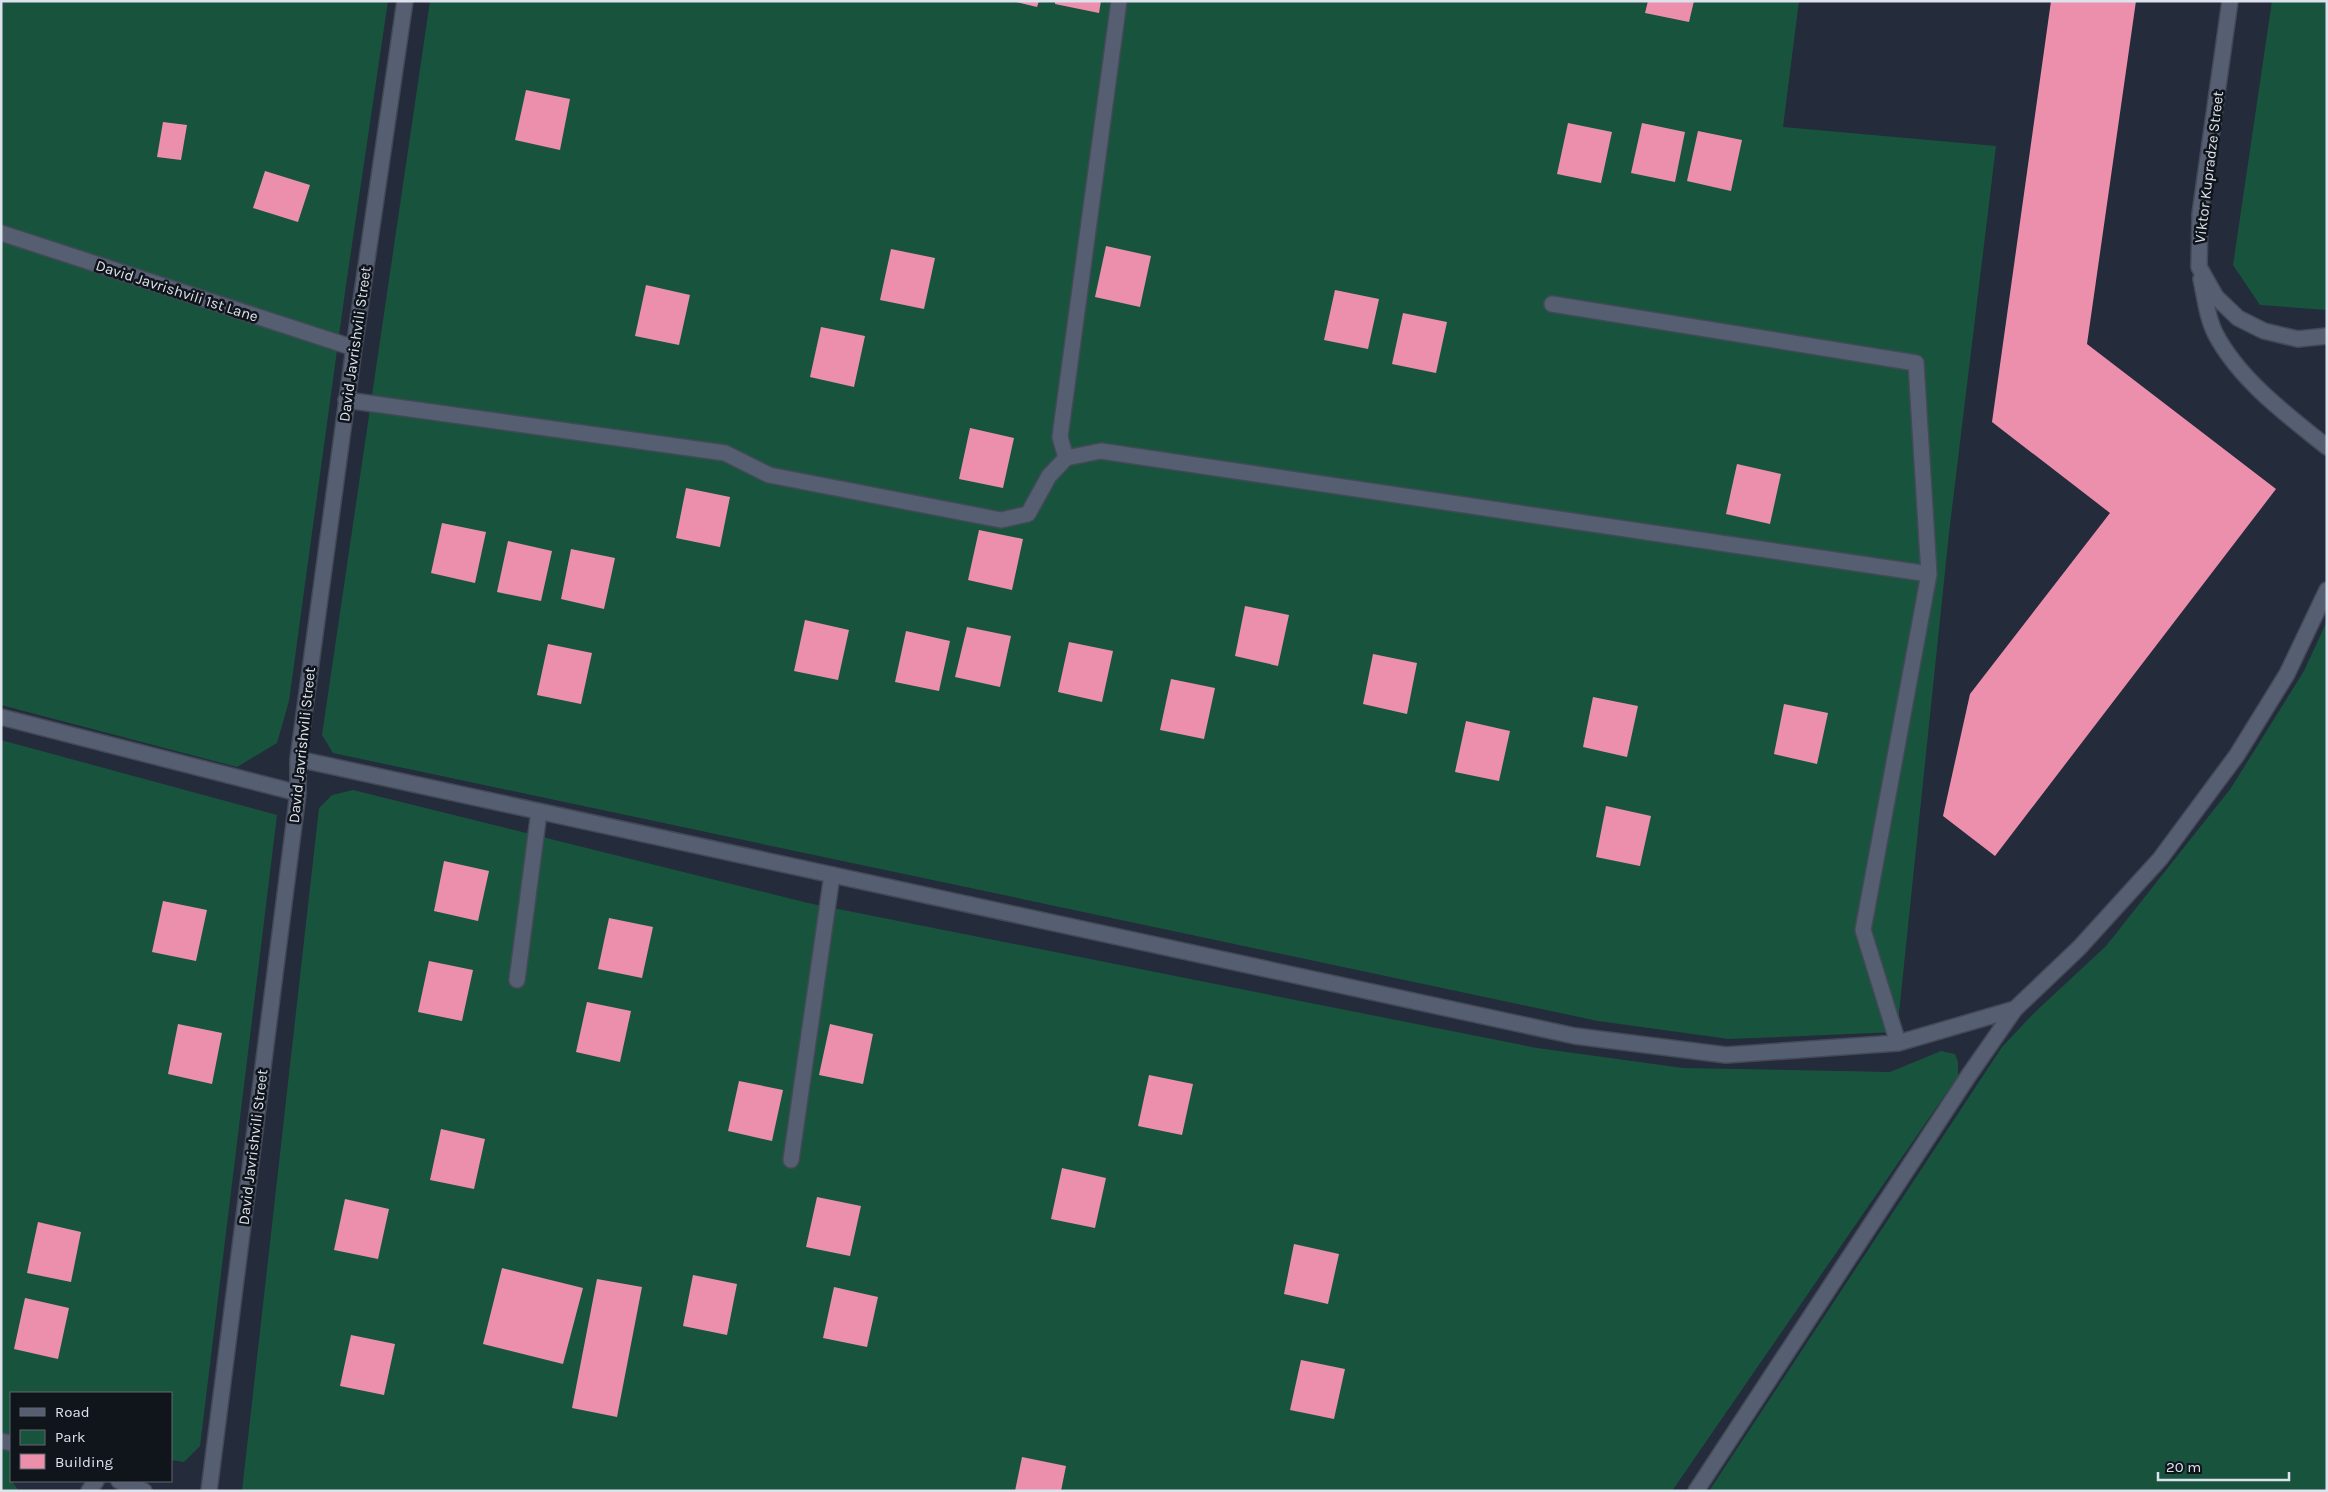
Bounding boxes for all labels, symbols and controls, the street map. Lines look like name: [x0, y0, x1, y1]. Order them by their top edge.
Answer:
street label: Viktor Kupradze Street: [2191, 89, 2227, 244]
street label: David Javrishvili 1st Lane: [94, 256, 260, 326]
street label: David Javrishvili Street: [335, 265, 375, 423]
street label: David Javrishvili Street: [285, 666, 319, 824]
street label: David Javrishvili Street: [235, 1068, 272, 1226]
legend: [10, 1392, 172, 1482]
text: Road: [55, 1403, 90, 1421]
text: Park: [55, 1428, 85, 1446]
scale bar: [2158, 1450, 2289, 1482]
text: Building: [55, 1453, 113, 1471]
text: 20 m: [2166, 1458, 2201, 1476]

